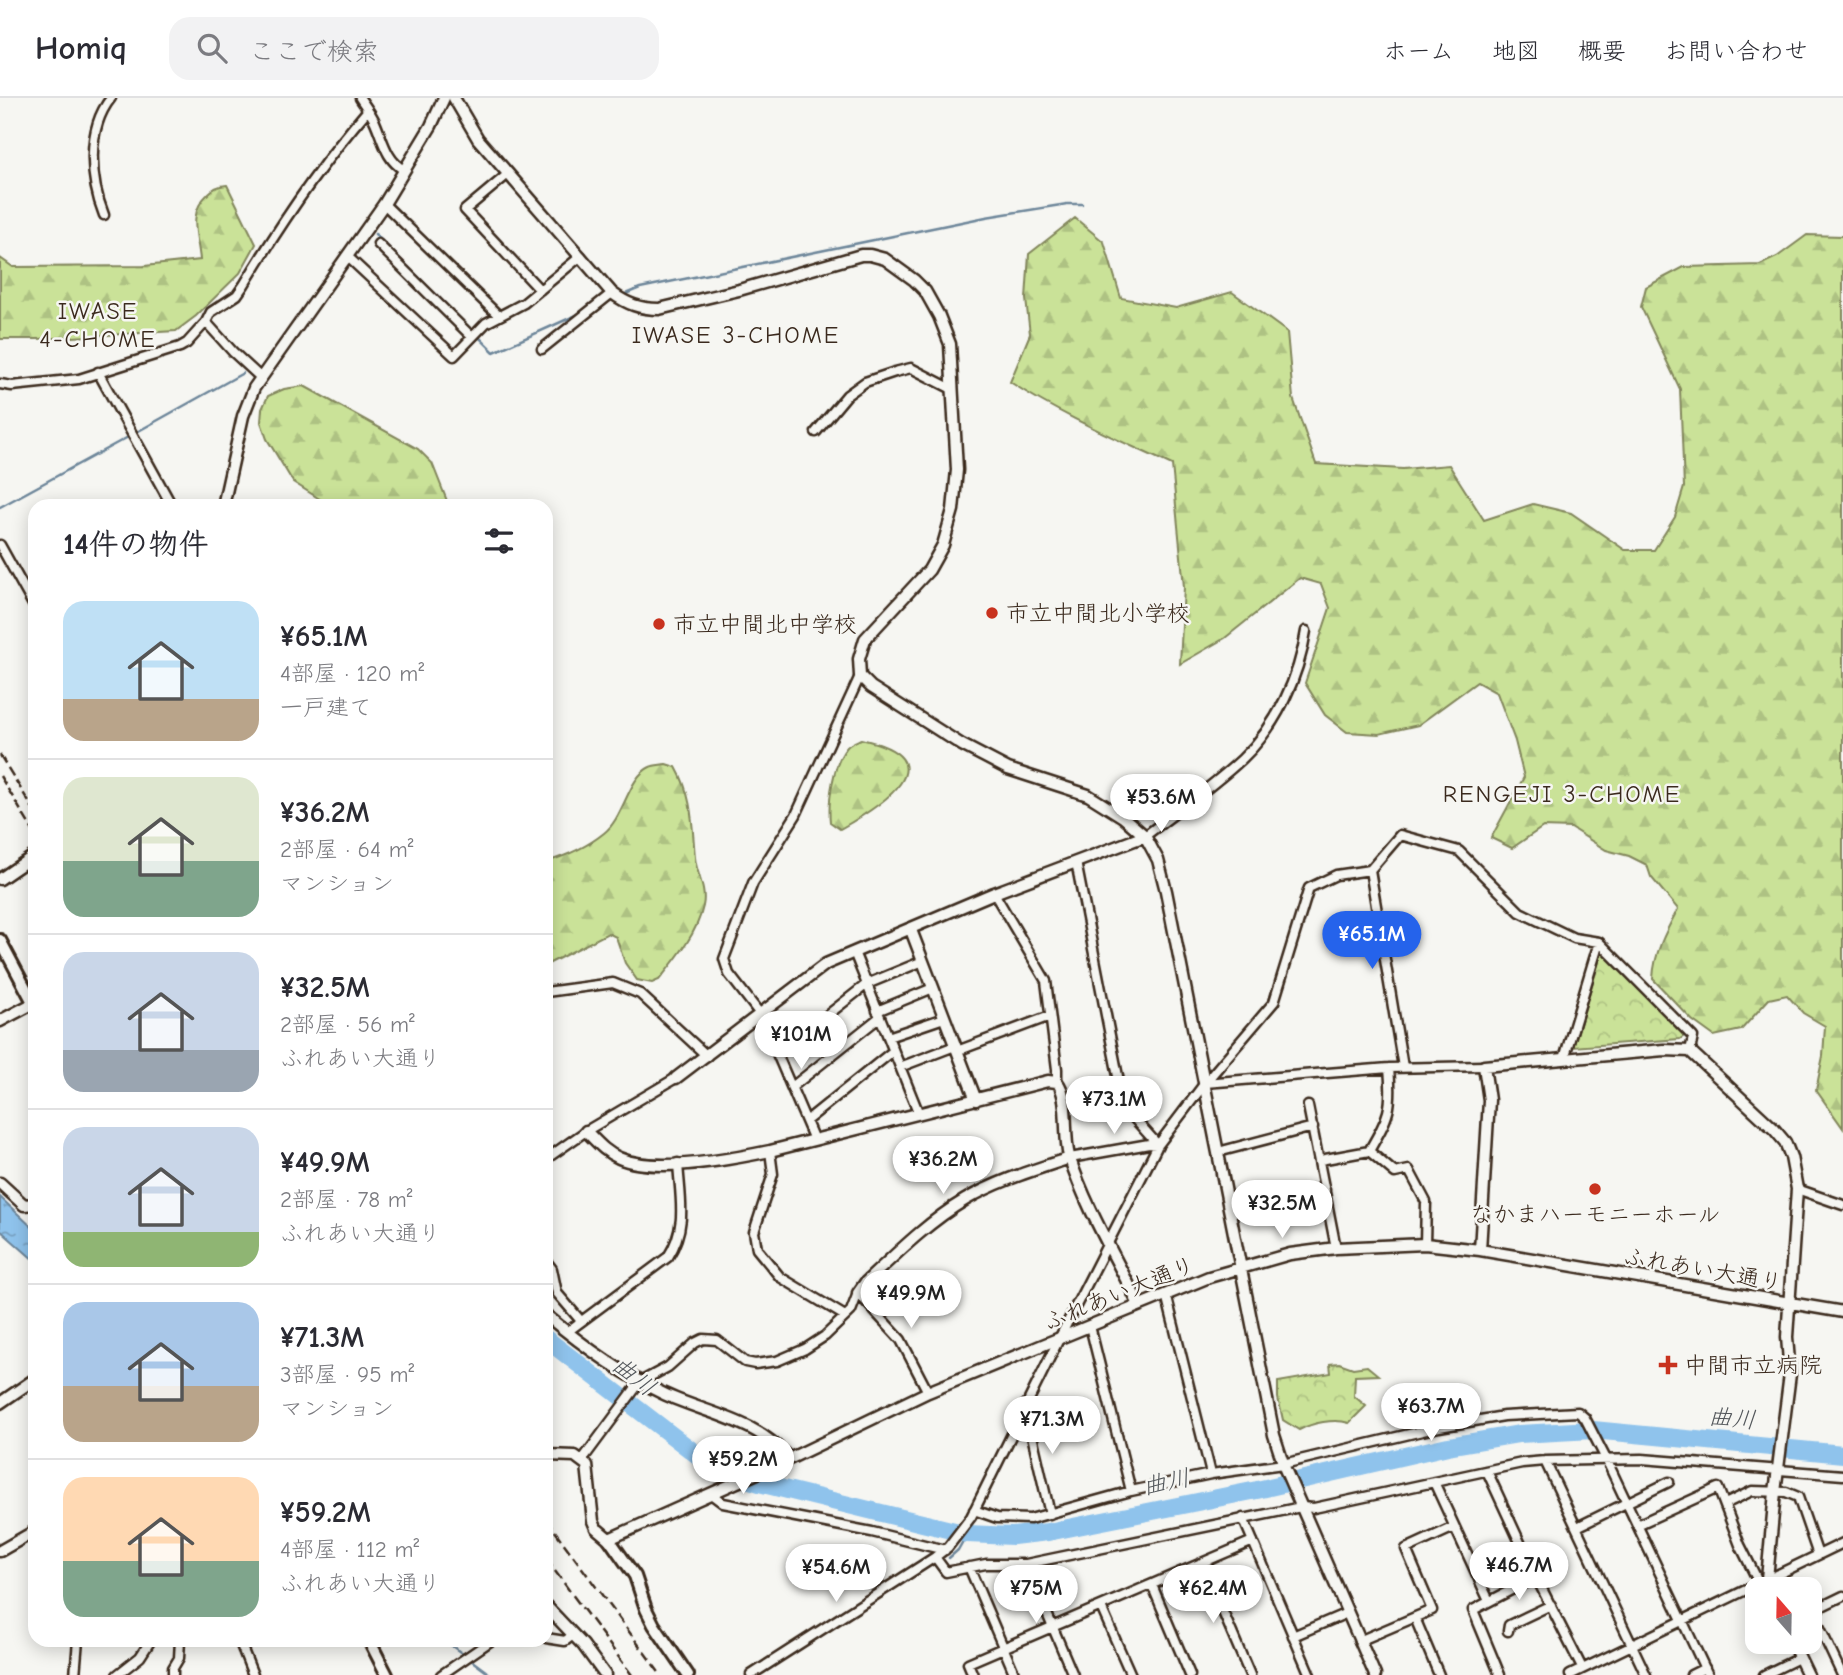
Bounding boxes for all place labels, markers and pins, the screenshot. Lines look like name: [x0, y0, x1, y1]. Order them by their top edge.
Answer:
place label: 市立中間北小学校: [1006, 600, 1190, 627]
marker: 市立中間北小学校: [984, 605, 1000, 621]
place label: 市立中間北中学校: [673, 611, 857, 638]
marker: 市立中間北中学校: [651, 616, 667, 632]
pin: ¥53.6M: [1104, 774, 1218, 834]
pin: ¥65.1M: [1315, 912, 1429, 971]
pin: ¥101M: [752, 1012, 850, 1071]
pin: ¥73.1M: [1057, 1076, 1171, 1136]
pin: ¥36.2M: [886, 1136, 1000, 1196]
pin: ¥32.5M: [1225, 1180, 1339, 1240]
marker: なかまハーモニーホール: [1587, 1181, 1603, 1197]
place label: なかまハーモニーホール: [1469, 1201, 1721, 1228]
pin: ¥49.9M: [854, 1270, 968, 1330]
place label: 中間市立病院: [1684, 1352, 1822, 1379]
marker: 中間市立病院: [1658, 1355, 1678, 1375]
pin: ¥63.7M: [1374, 1384, 1488, 1443]
pin: ¥71.3M: [995, 1396, 1109, 1456]
pin: ¥59.2M: [686, 1436, 800, 1496]
pin: ¥46.7M: [1462, 1542, 1576, 1602]
pin: ¥54.6M: [779, 1544, 893, 1604]
pin: ¥75M: [995, 1566, 1077, 1625]
pin: ¥62.4M: [1156, 1566, 1270, 1625]

